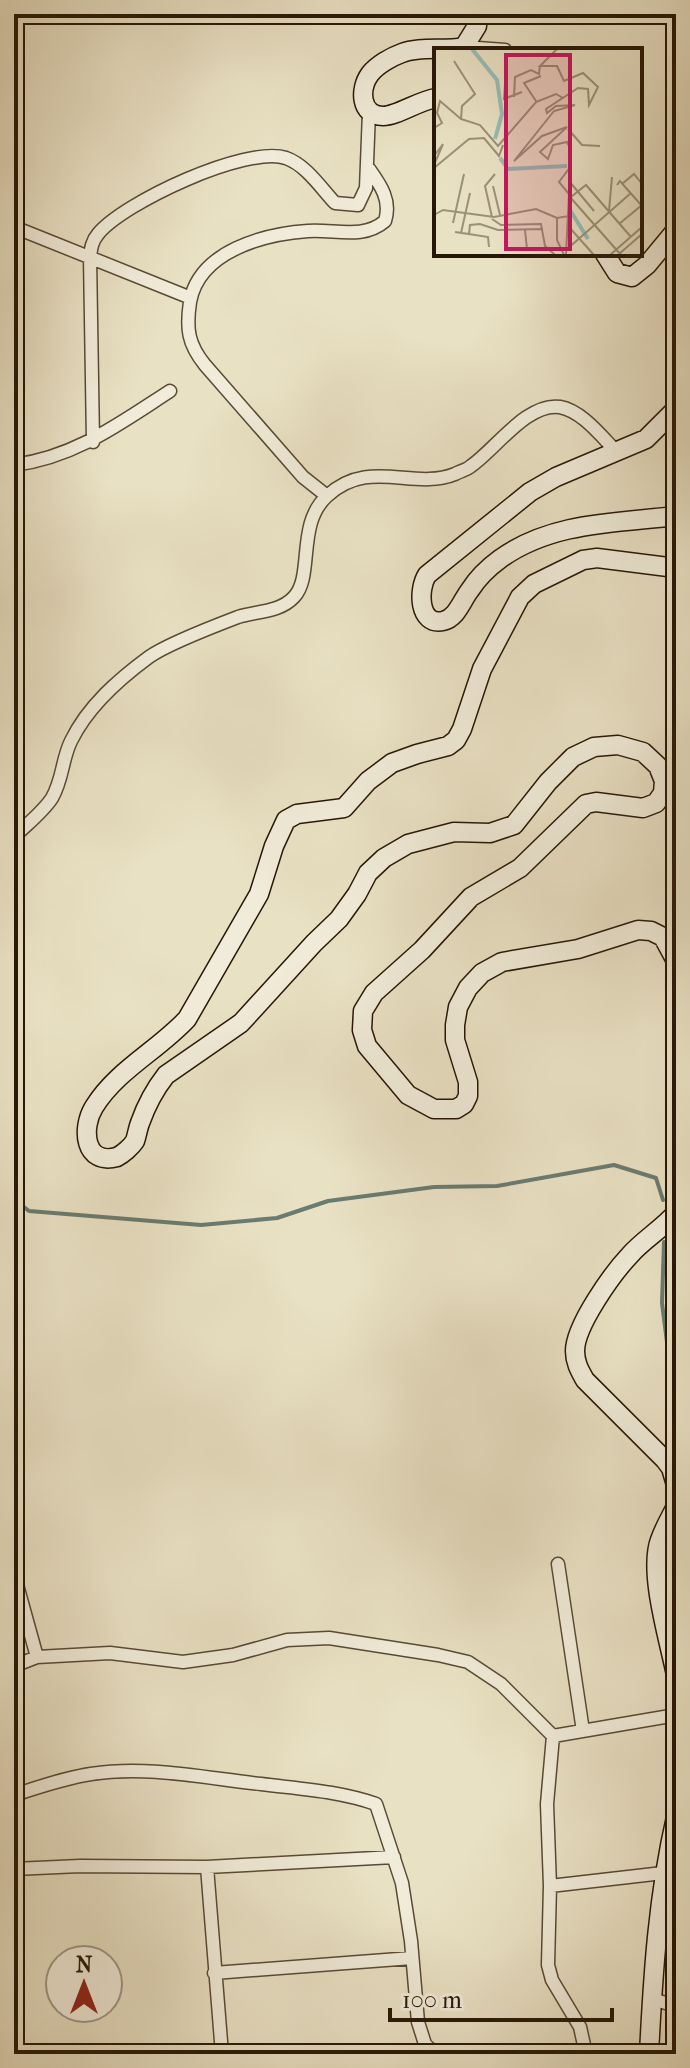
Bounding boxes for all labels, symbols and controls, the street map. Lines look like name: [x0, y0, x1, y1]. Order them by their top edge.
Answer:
inset map: [434, 48, 642, 256]
north arrow: [44, 1944, 124, 2024]
text: N: [76, 1952, 93, 1978]
scale bar: [390, 1972, 612, 2022]
text: 100 m: [402, 1986, 462, 2014]

